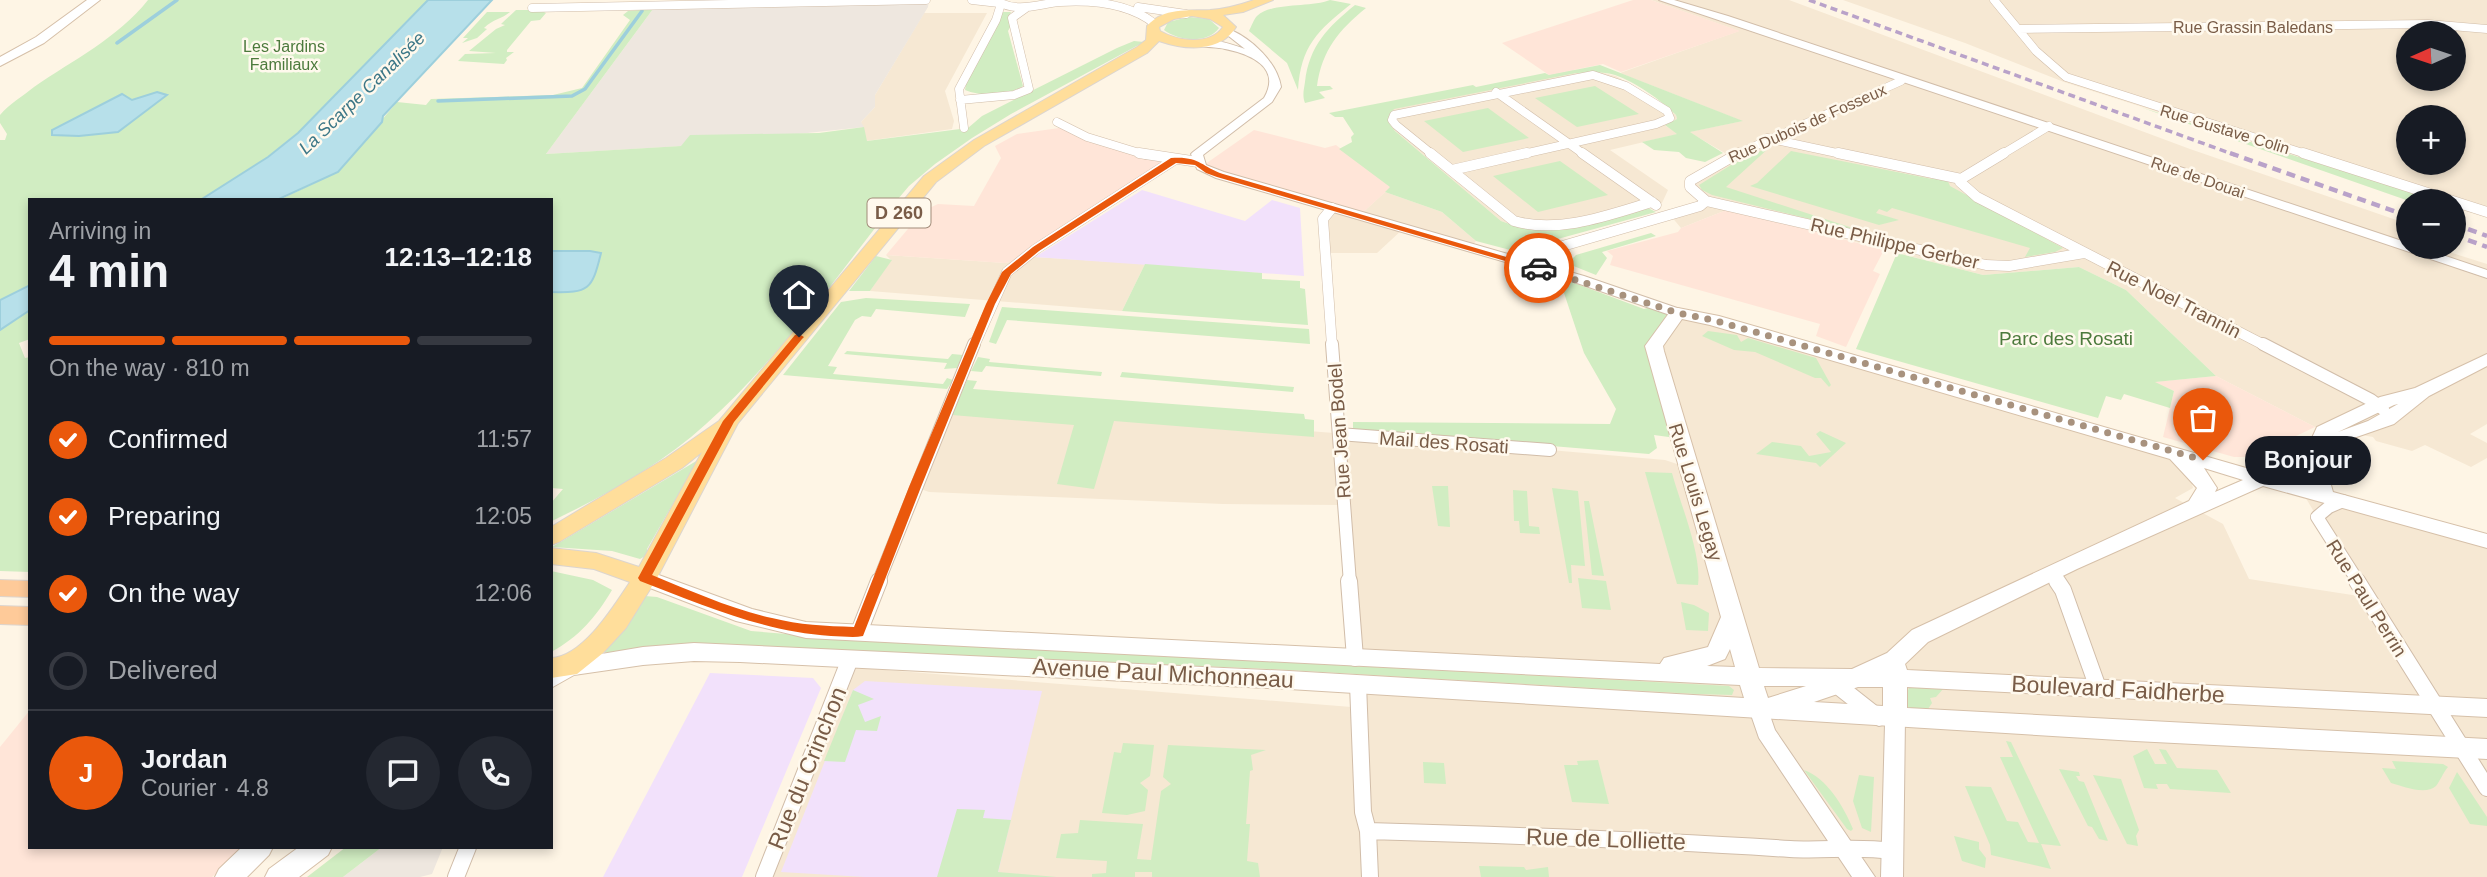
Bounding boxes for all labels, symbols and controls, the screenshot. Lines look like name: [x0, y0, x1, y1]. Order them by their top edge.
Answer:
street label: Rue Grassin Baledans: [2173, 19, 2333, 36]
north arrow: [2396, 21, 2466, 91]
map controls: [2396, 21, 2466, 259]
water label: La Scarpe Canalisée: [295, 28, 429, 158]
park label: Les Jardins Familiaux: [243, 38, 325, 73]
street label: Rue Dubois de Fosseux: [1726, 81, 1889, 166]
street label: Rue Gustave Colin: [2158, 102, 2292, 157]
button: +: [2396, 105, 2466, 175]
street label: Rue de Douai: [2149, 154, 2247, 201]
button: −: [2396, 189, 2466, 259]
road number: D 260: [867, 198, 930, 228]
street label: Rue Philippe Gerber: [1809, 214, 1982, 273]
text: Arriving in: [49, 218, 151, 244]
courier: [1504, 233, 1574, 303]
text: 12:13–12:18: [385, 242, 532, 272]
text: 4 min: [49, 245, 169, 297]
icon: car: [1520, 249, 1558, 287]
street label: Rue Noel Trannin: [2103, 257, 2244, 342]
pin: [769, 265, 829, 337]
icon: home: [780, 276, 818, 314]
park label: Parc des Rosati: [1999, 328, 2133, 349]
text: On the way · 810 m: [49, 355, 250, 381]
street label: Rue Jean Bodel: [1324, 363, 1355, 499]
pin: [2173, 388, 2233, 460]
icon: bag: [2184, 399, 2222, 437]
icon: check: [49, 421, 87, 459]
street label: Rue Louis Legay: [1665, 421, 1727, 564]
text: Confirmed: [108, 424, 228, 454]
text: 11:57: [476, 426, 532, 452]
street label: Mail des Rosati: [1378, 427, 1509, 458]
callout: Bonjour: [2245, 435, 2371, 484]
text: Bonjour: [2264, 447, 2352, 473]
icon: check: [49, 498, 87, 536]
text: Preparing: [108, 501, 221, 531]
text: 12:05: [474, 503, 532, 529]
street label: Rue Paul Perrin: [2322, 536, 2411, 661]
icon: check: [49, 575, 87, 613]
text: On the way: [108, 578, 240, 608]
text: 12:06: [474, 580, 532, 606]
street label: Avenue Paul Michonneau: [1032, 653, 1294, 693]
text: Delivered: [108, 655, 218, 685]
street label: Boulevard Faidherbe: [2011, 670, 2225, 708]
street label: Rue du Crinchon: [763, 683, 851, 853]
button: chat: [366, 736, 440, 810]
button: phone: [458, 736, 532, 810]
text: Jordan: [141, 744, 228, 774]
text: J: [79, 758, 93, 788]
text: Courier · 4.8: [141, 775, 269, 801]
street label: Rue de Lolliette: [1526, 823, 1686, 855]

